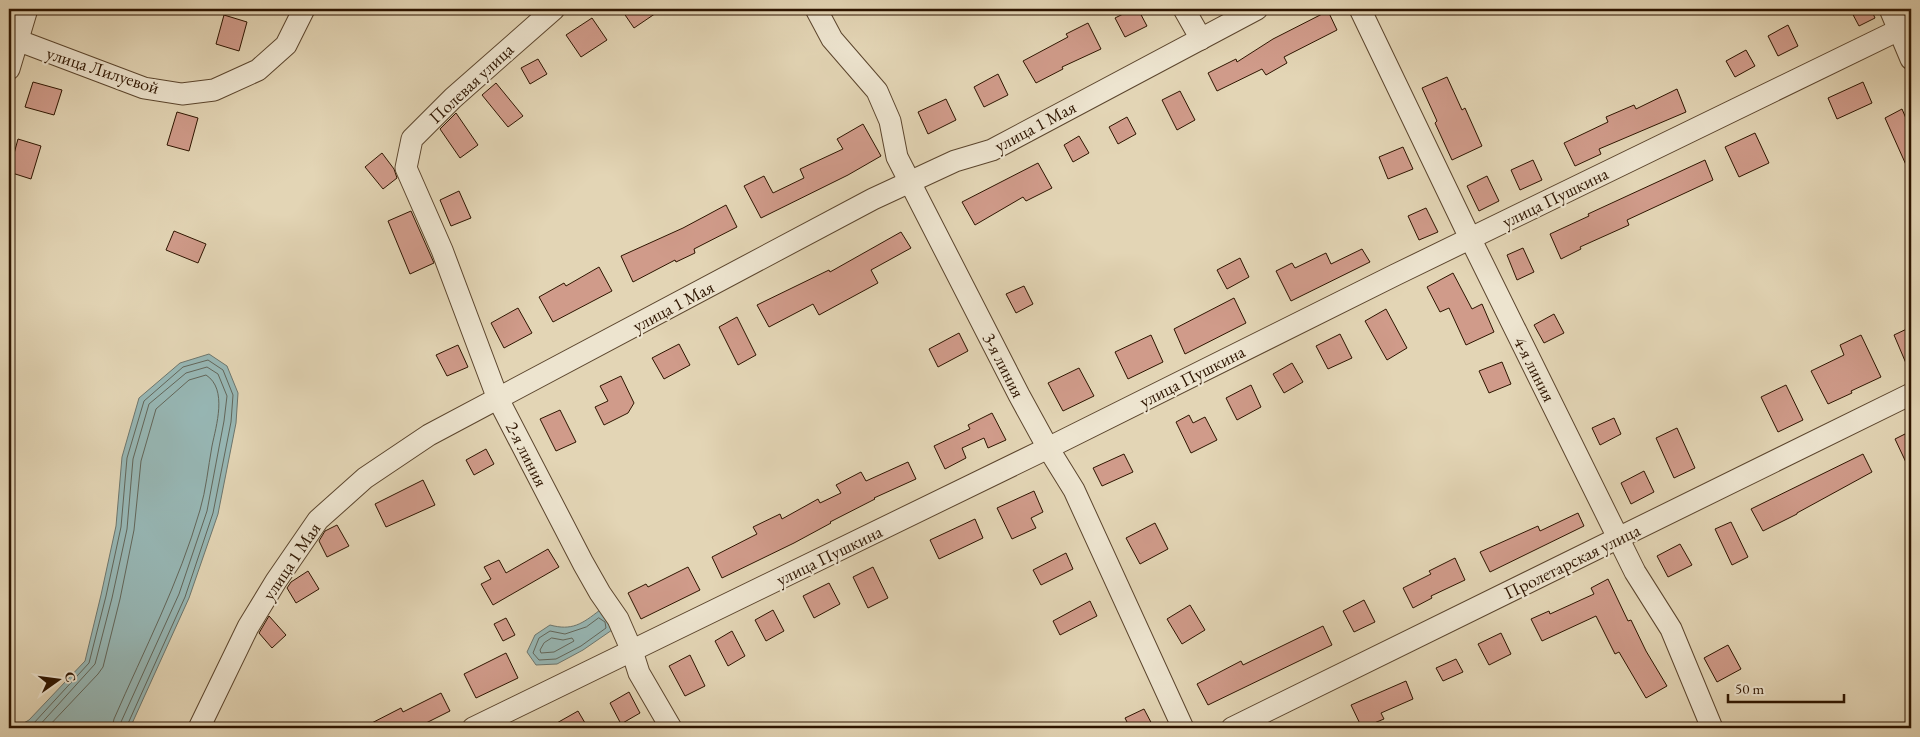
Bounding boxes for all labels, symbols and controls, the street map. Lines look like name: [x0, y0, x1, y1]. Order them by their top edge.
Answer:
street label: Полевая улица: [424, 37, 519, 128]
street label: улица Лилуевой: [44, 41, 163, 99]
street label: улица 1 Мая: [990, 95, 1080, 157]
street label: улица Пушкина: [1498, 161, 1613, 233]
street label: улица 1 Мая: [628, 275, 718, 337]
street label: 3-я линия: [978, 328, 1030, 402]
street label: 4-я линия: [1509, 332, 1561, 406]
street label: улица Пушкина: [1135, 339, 1249, 412]
street label: 2-я линия: [501, 417, 553, 491]
street label: улица 1 Мая: [257, 518, 325, 604]
street label: Пролетарская улица: [1500, 518, 1645, 604]
street label: улица Пушкина: [772, 519, 887, 591]
north arrow: [32, 654, 82, 704]
text: С: [61, 670, 81, 684]
scale bar: [1728, 672, 1844, 704]
text: 50 m: [1735, 679, 1764, 698]

